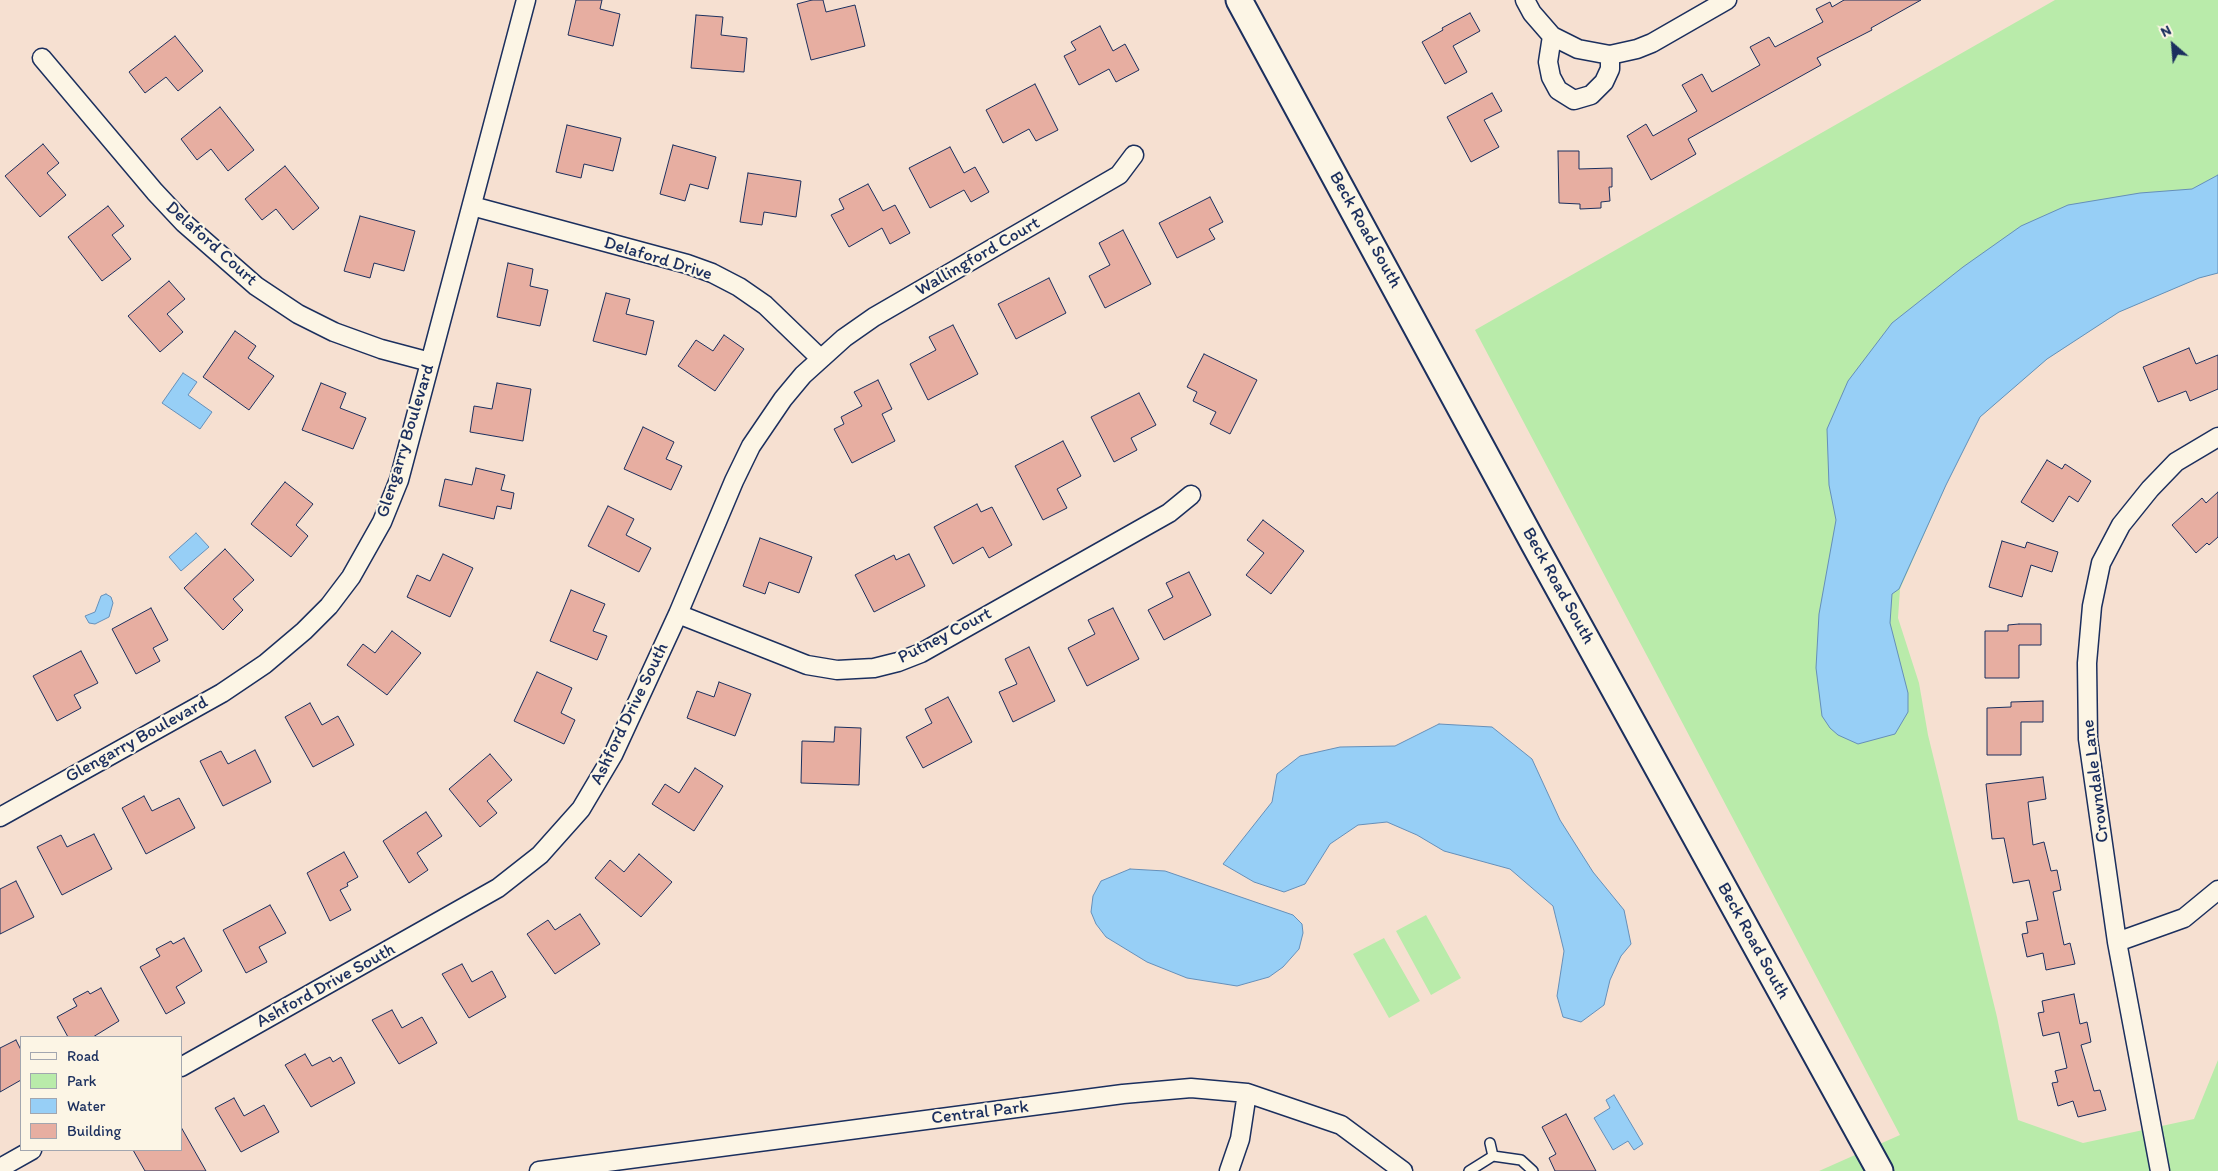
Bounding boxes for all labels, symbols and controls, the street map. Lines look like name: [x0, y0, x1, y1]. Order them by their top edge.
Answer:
north arrow: [2148, 20, 2198, 70]
text: N: [2158, 21, 2174, 41]
street label: Beck Road South: [1324, 168, 1406, 292]
street label: Delaford Court: [161, 197, 261, 291]
street label: Wallingford Court: [912, 213, 1044, 301]
street label: Delaford Drive: [601, 232, 715, 286]
street label: Glengarry Boulevard: [372, 362, 440, 520]
street label: Beck Road South: [1517, 524, 1599, 648]
street label: Putney Court: [895, 603, 995, 669]
street label: Ashford Drive South: [586, 639, 674, 789]
street label: Glengarry Boulevard: [62, 692, 212, 788]
street label: Crowndale Lane: [2078, 718, 2114, 844]
street label: Beck Road South: [1712, 879, 1794, 1003]
street label: Ashford Drive South: [253, 939, 399, 1033]
legend: [20, 1036, 182, 1151]
text: Road: [67, 1047, 99, 1065]
text: Park: [67, 1072, 97, 1090]
street label: Central Park: [930, 1096, 1030, 1130]
text: Water: [67, 1097, 105, 1115]
text: Building: [67, 1122, 121, 1140]

